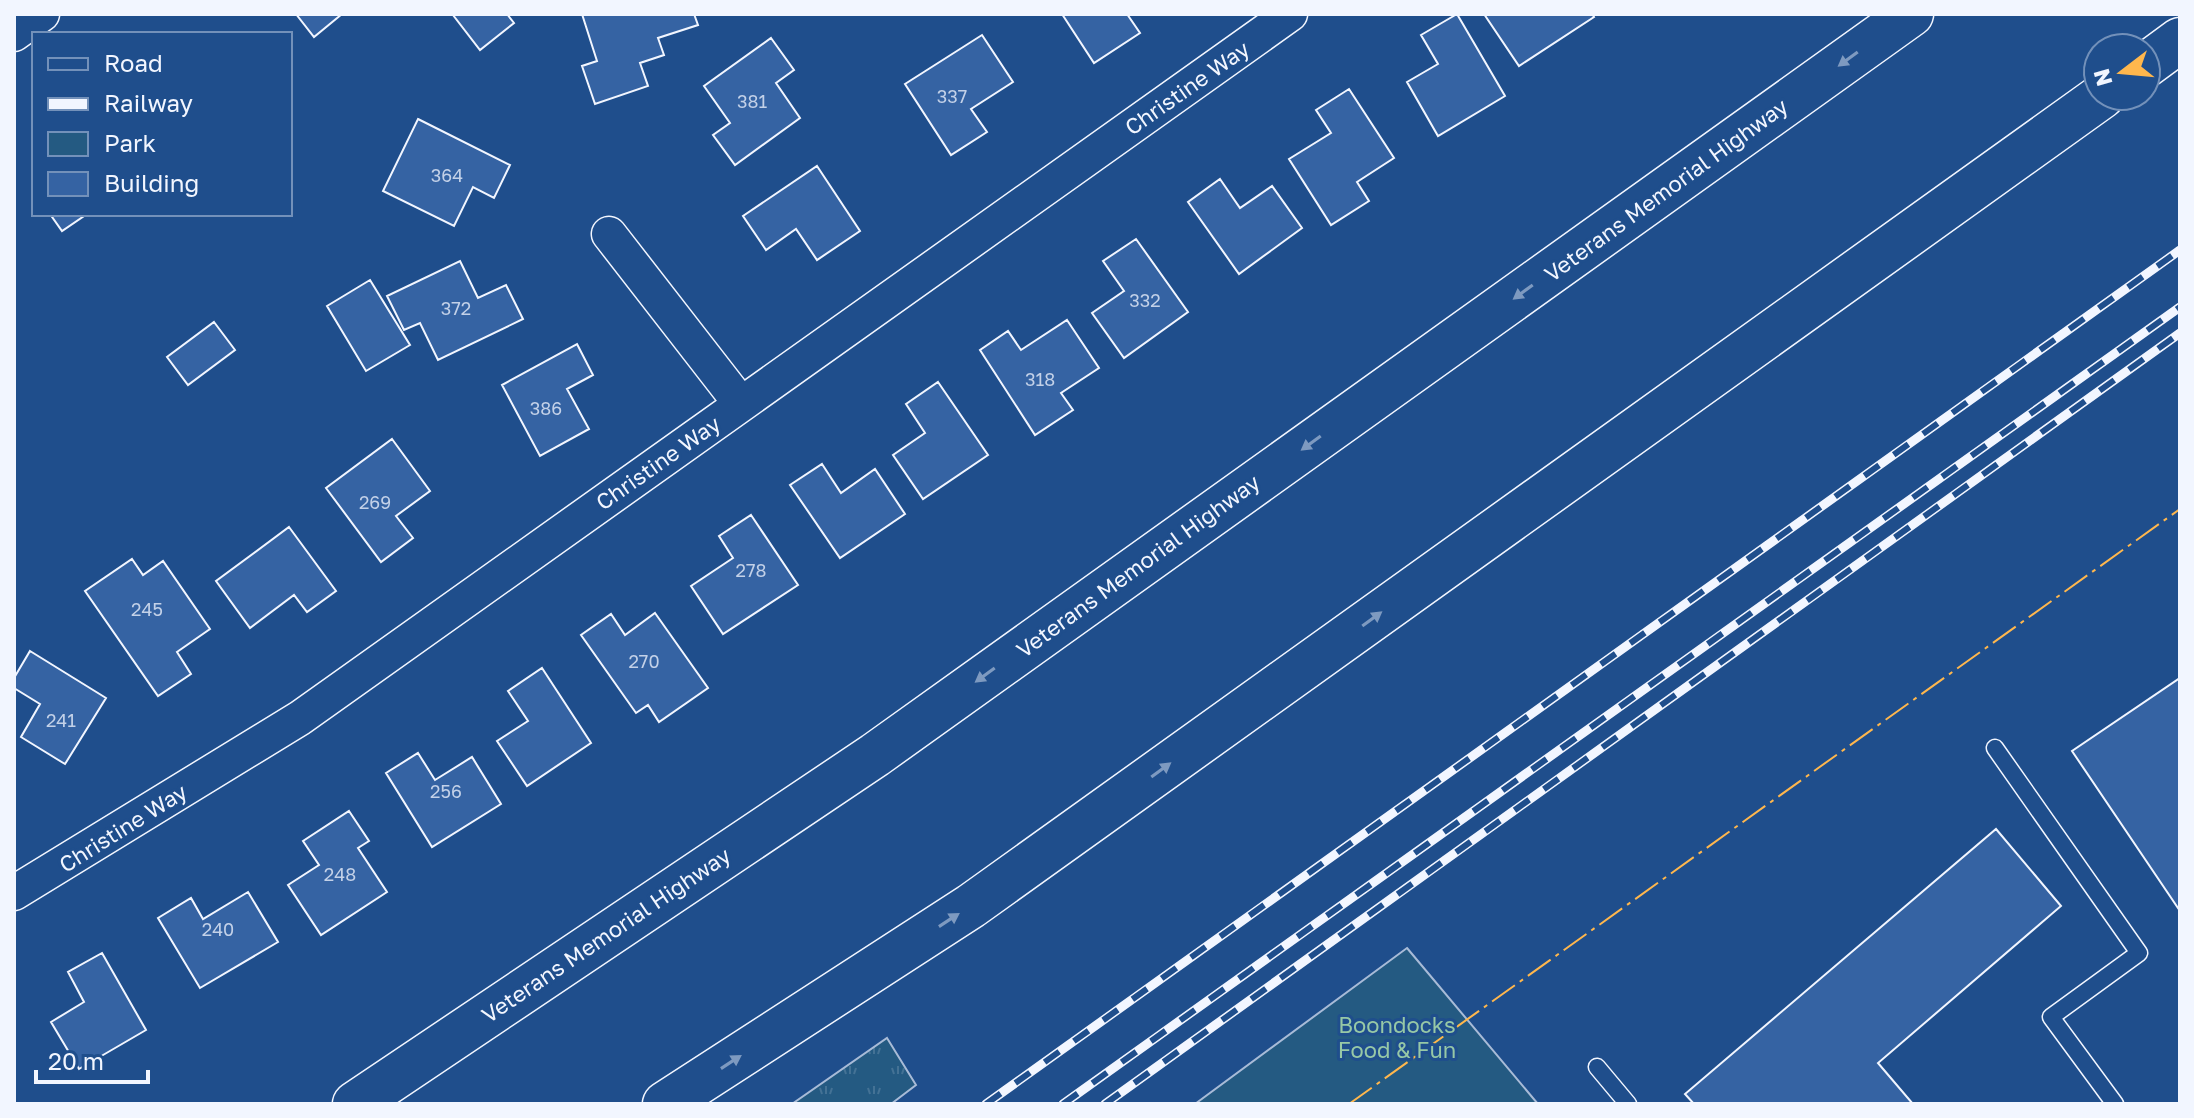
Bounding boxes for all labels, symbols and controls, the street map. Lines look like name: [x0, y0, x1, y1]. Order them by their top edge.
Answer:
legend: [32, 32, 292, 216]
north arrow: [2082, 32, 2162, 112]
street label: Christine Way: [1119, 35, 1254, 140]
text: Road: [104, 48, 163, 77]
one-way arrow: [1837, 51, 1859, 67]
text: N: [2087, 66, 2118, 89]
house number: 337: [937, 85, 967, 107]
text: Railway: [104, 88, 193, 117]
house number: 381: [737, 90, 767, 112]
street label: Veterans Memorial Highway: [1539, 92, 1793, 287]
text: Park: [104, 128, 156, 157]
house number: 364: [431, 164, 463, 186]
text: Building: [104, 168, 199, 197]
one-way arrow: [1512, 284, 1533, 299]
house number: 332: [1129, 289, 1161, 311]
house number: 372: [441, 297, 471, 319]
house number: 318: [1025, 368, 1055, 390]
house number: 386: [530, 397, 562, 419]
street label: Christine Way: [590, 410, 725, 515]
one-way arrow: [1300, 435, 1322, 451]
street label: Veterans Memorial Highway: [1011, 468, 1265, 663]
house number: 269: [359, 491, 391, 513]
house number: 278: [736, 559, 766, 581]
house number: 245: [131, 598, 163, 620]
one-way arrow: [1362, 611, 1383, 627]
house number: 270: [628, 650, 660, 672]
one-way arrow: [975, 667, 996, 683]
house number: 241: [46, 709, 76, 731]
one-way arrow: [1150, 762, 1172, 778]
street label: Christine Way: [54, 778, 192, 878]
house number: 256: [430, 780, 462, 802]
street label: Veterans Memorial Highway: [476, 841, 735, 1028]
house number: 248: [324, 863, 356, 885]
one-way arrow: [938, 914, 960, 928]
house number: 240: [202, 918, 234, 940]
park label: Boondocks Food & Fun: [1338, 1011, 1456, 1063]
scale bar: [36, 1034, 148, 1084]
text: 20 m: [48, 1046, 104, 1075]
one-way arrow: [720, 1054, 741, 1069]

